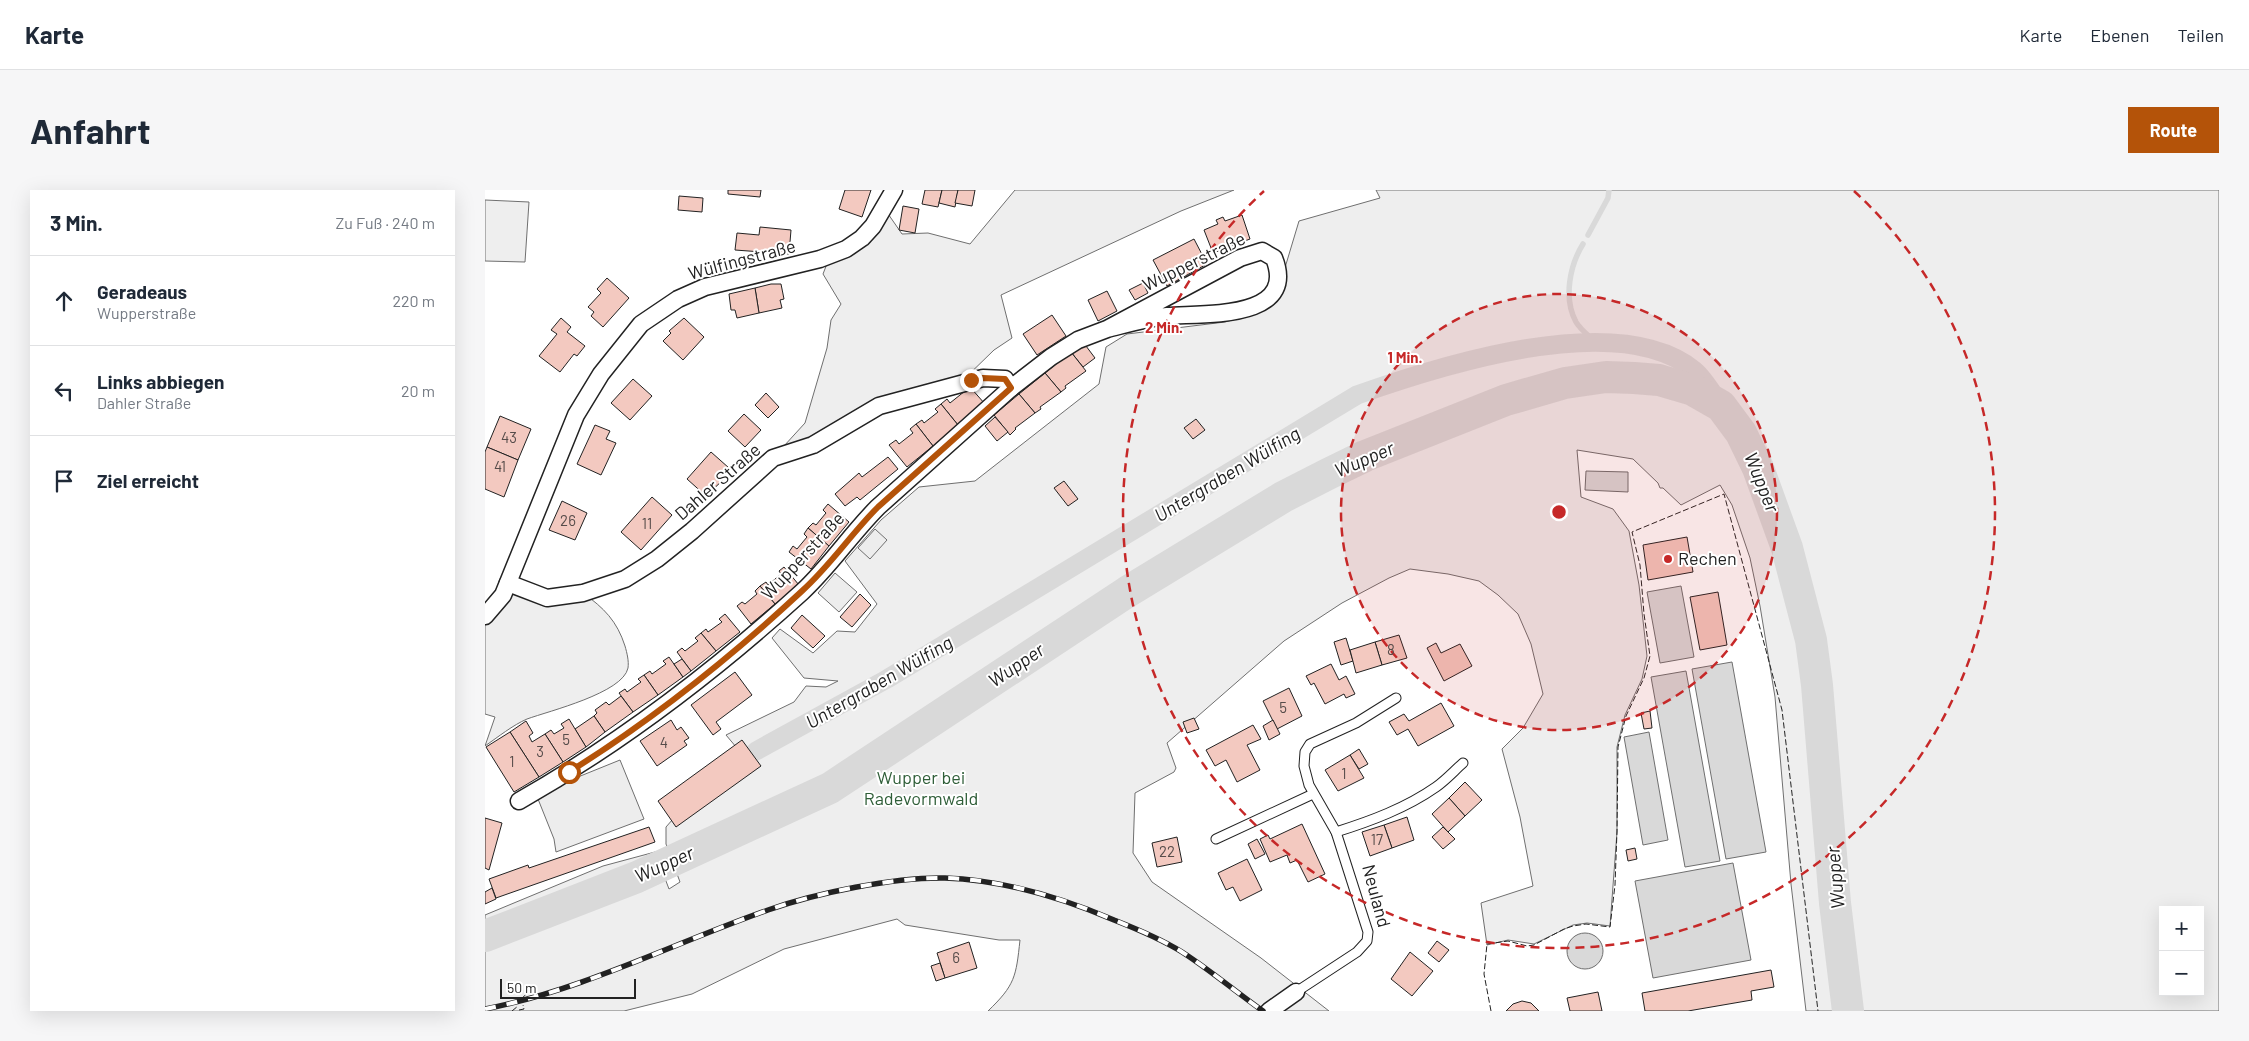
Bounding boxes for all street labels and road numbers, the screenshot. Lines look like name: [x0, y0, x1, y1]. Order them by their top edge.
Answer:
street label: Wupperstraße: [1139, 227, 1249, 295]
street label: Wülfingstraße: [686, 234, 798, 284]
street label: Dahler Straße: [670, 438, 765, 524]
street label: Wupperstraße: [756, 507, 848, 604]
street label: Neuland: [1358, 862, 1396, 930]

